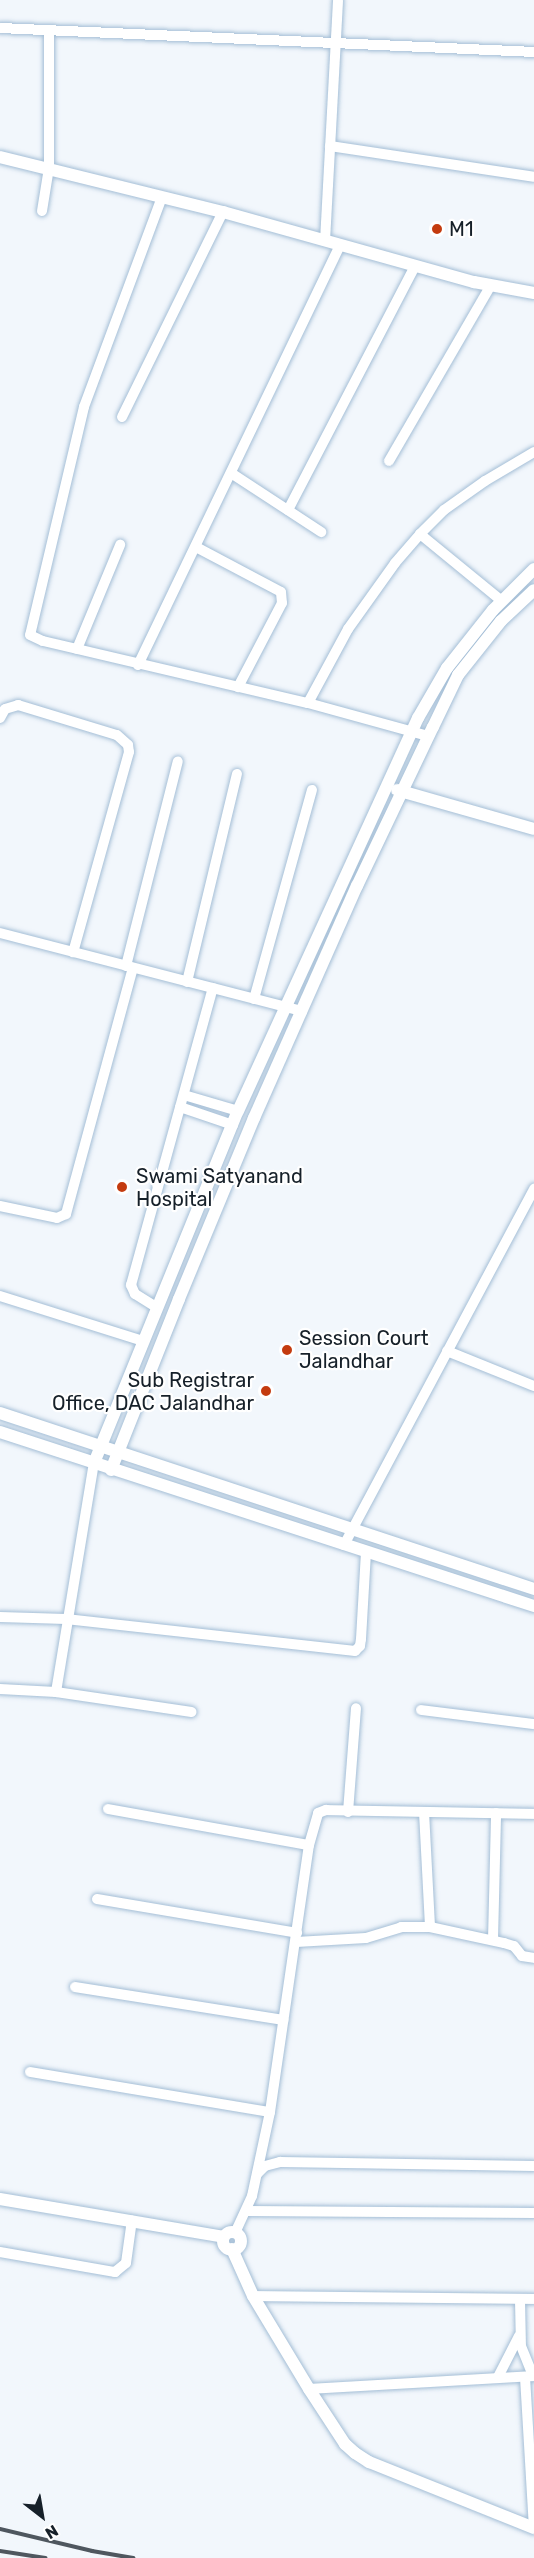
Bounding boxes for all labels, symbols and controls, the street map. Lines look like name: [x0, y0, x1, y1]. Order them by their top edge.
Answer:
place label: M1: [449, 217, 473, 241]
marker: M1: [430, 222, 444, 236]
place label: Swami Satyanand Hospital: [136, 1164, 303, 1211]
marker: Swami Satyanand Hospital: [113, 1178, 131, 1196]
place label: Session Court Jalandhar: [299, 1326, 429, 1373]
marker: Session Court Jalandhar: [280, 1343, 294, 1357]
place label: Sub Registrar Office, DAC Jalandhar: [52, 1368, 254, 1415]
marker: Sub Registrar Office, DAC Jalandhar: [259, 1384, 273, 1398]
north arrow: [12, 2486, 72, 2546]
text: N: [42, 2521, 61, 2543]

